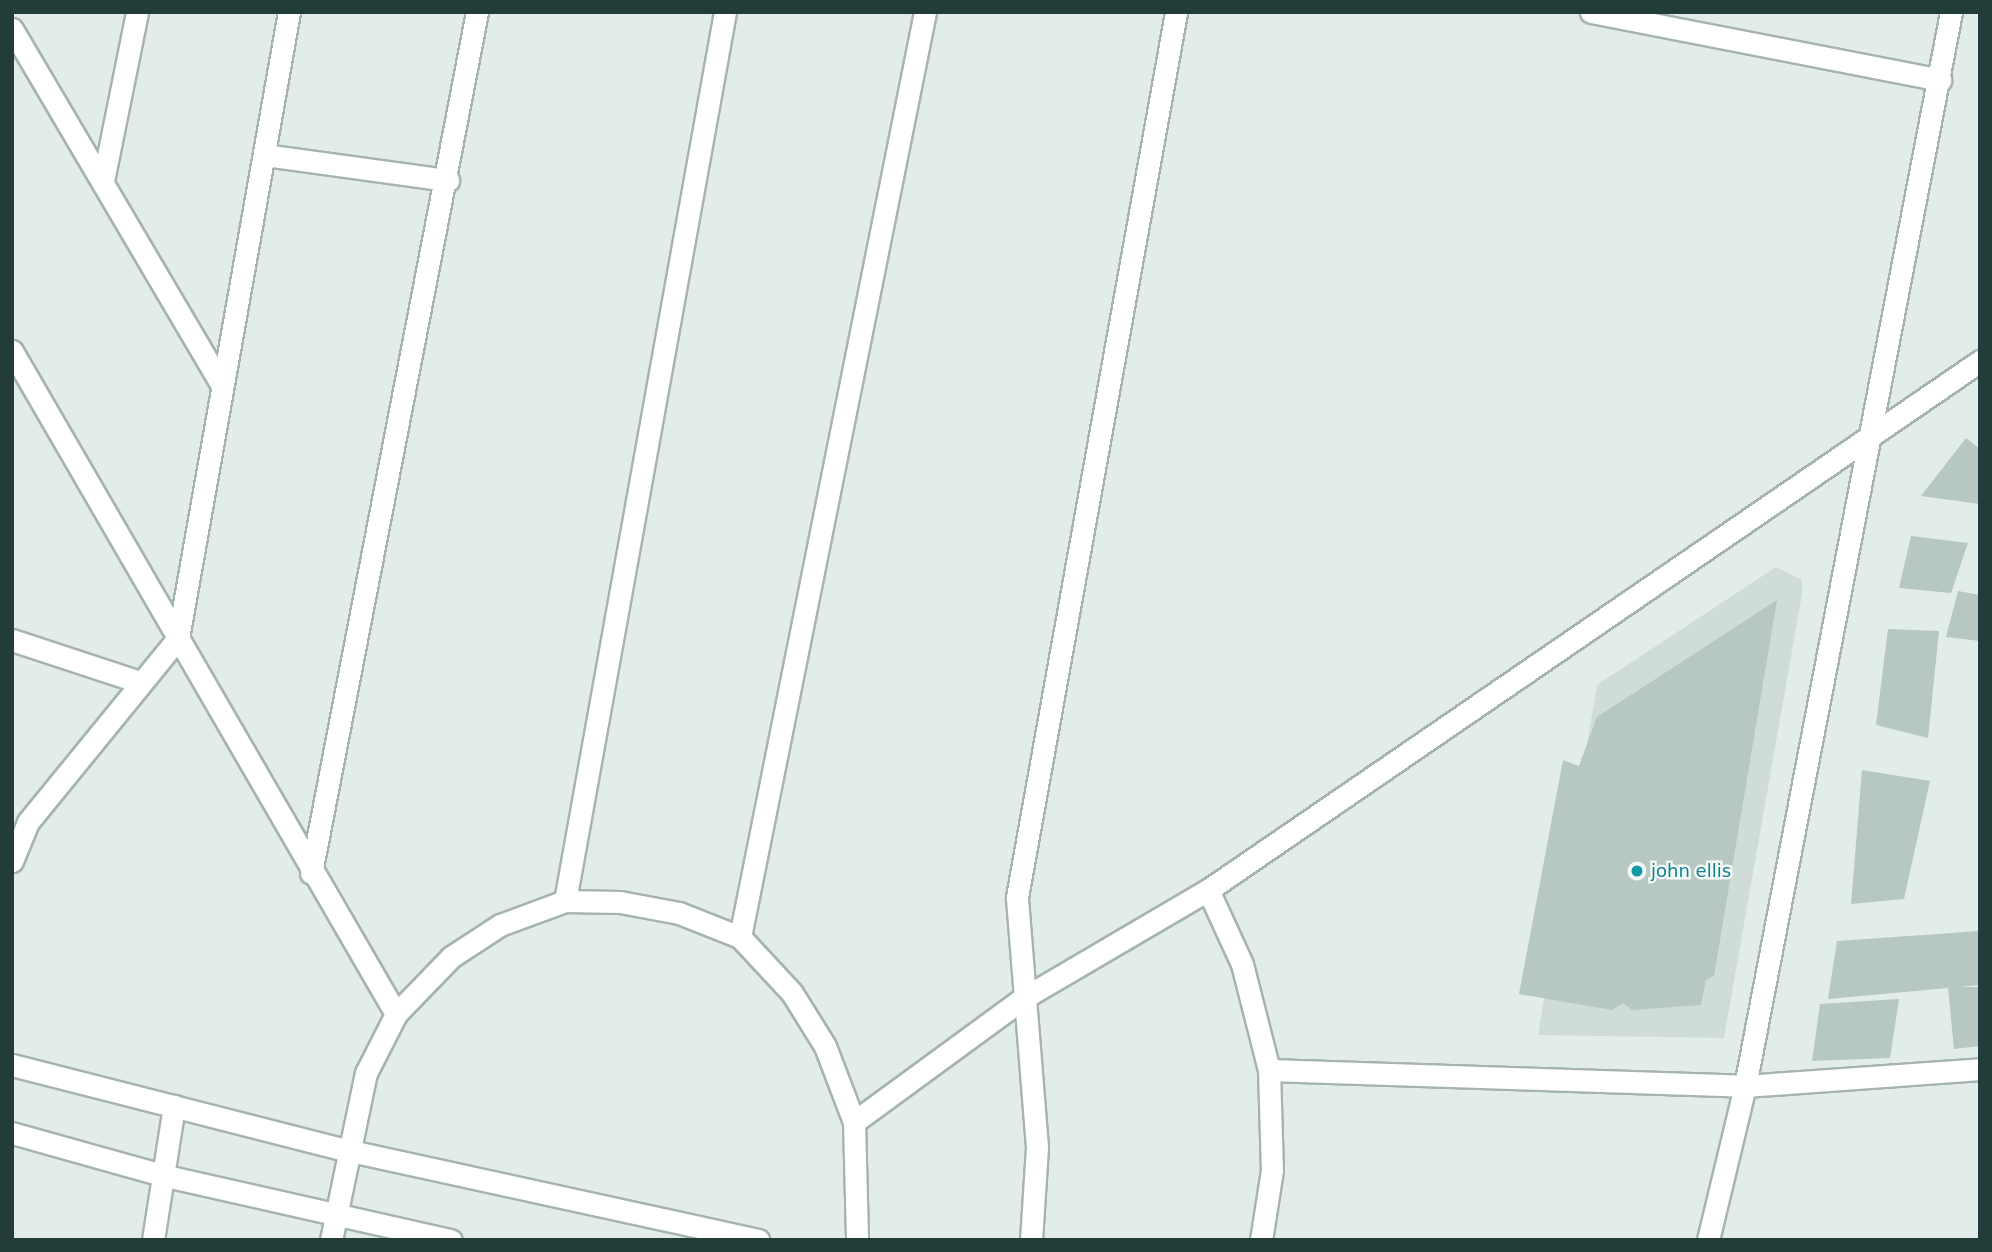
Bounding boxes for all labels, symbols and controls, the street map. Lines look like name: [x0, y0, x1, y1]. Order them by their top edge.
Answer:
place label: john ellis: [1651, 860, 1731, 882]
marker: john ellis: [1629, 863, 1645, 879]

